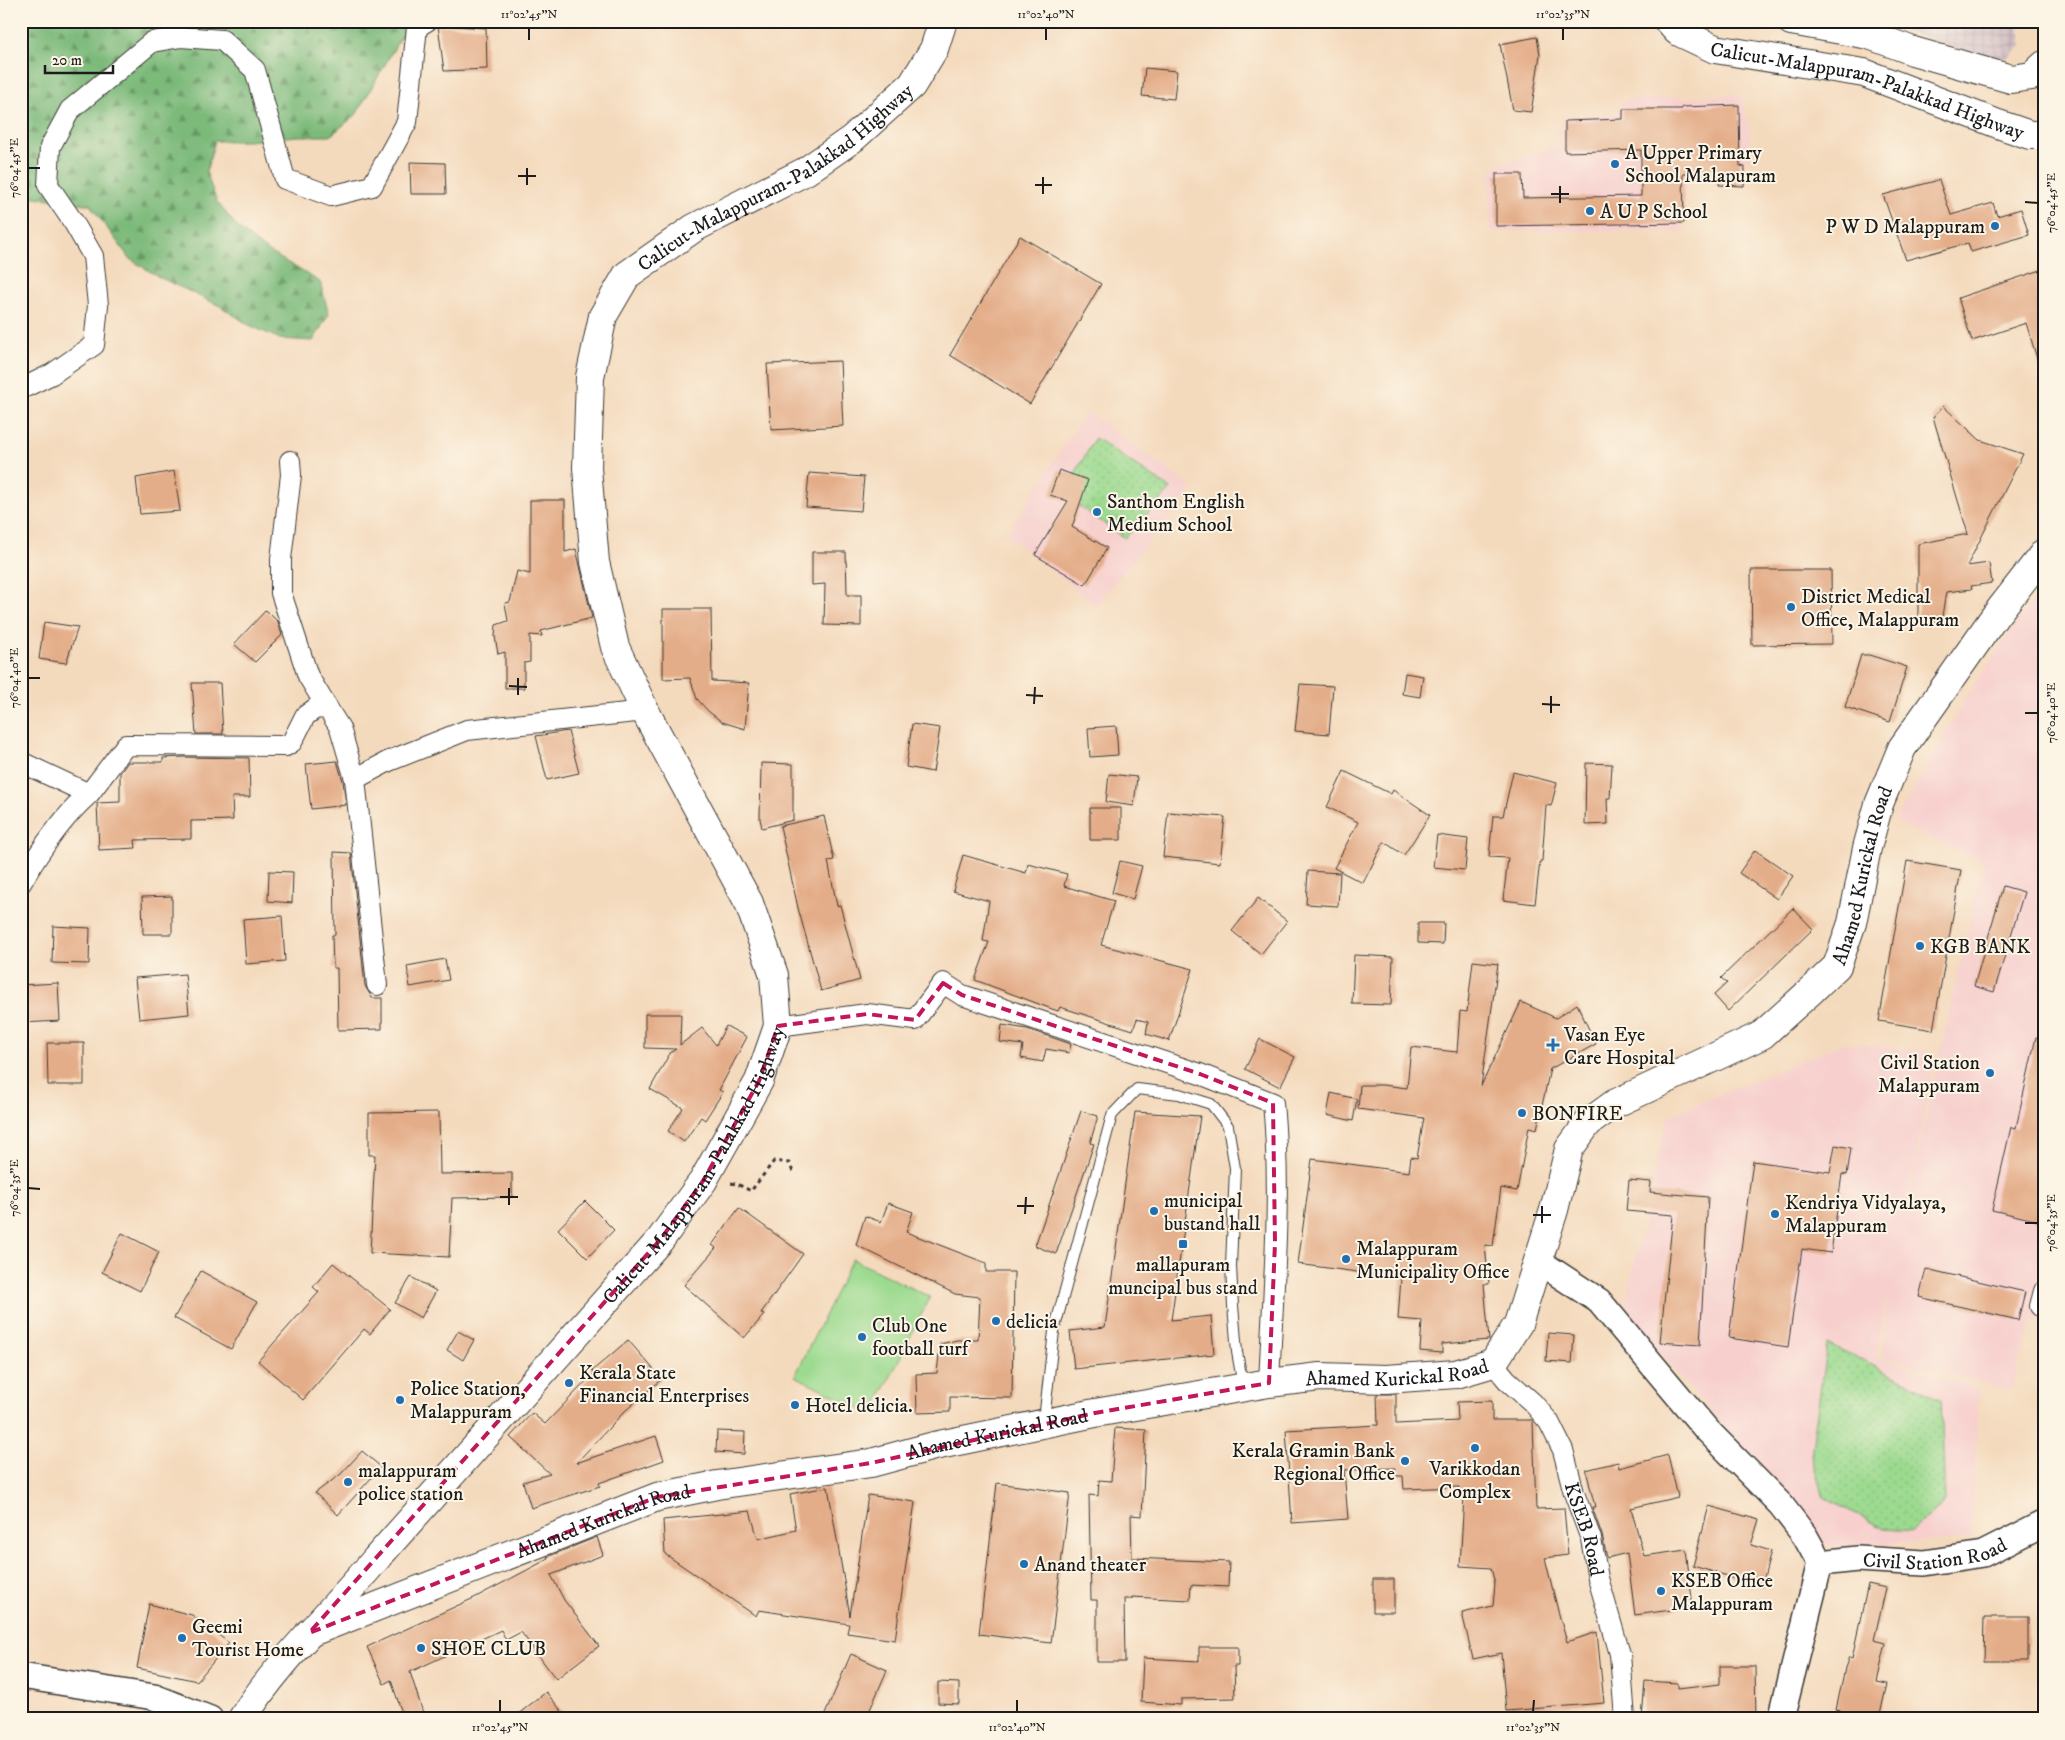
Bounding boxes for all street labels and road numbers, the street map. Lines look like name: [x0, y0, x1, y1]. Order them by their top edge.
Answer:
street label: Calicut-Malappuram-Palakkad Highway: [1708, 37, 2028, 146]
street label: Calicut-Malappuram-Palakkad Highway: [633, 79, 919, 278]
street label: Ahamed Kurickal Road: [1827, 783, 1899, 969]
street label: Calicut-Malappuram-Palakkad Highway: [598, 1023, 791, 1310]
street label: Ahamed Kurickal Road: [1304, 1354, 1492, 1393]
street label: Ahamed Kurickal Road: [904, 1404, 1090, 1467]
street label: Ahamed Kurickal Road: [513, 1480, 693, 1565]
street label: KSEB Road: [1558, 1480, 1608, 1578]
street label: Civil Station Road: [1862, 1533, 2011, 1577]

